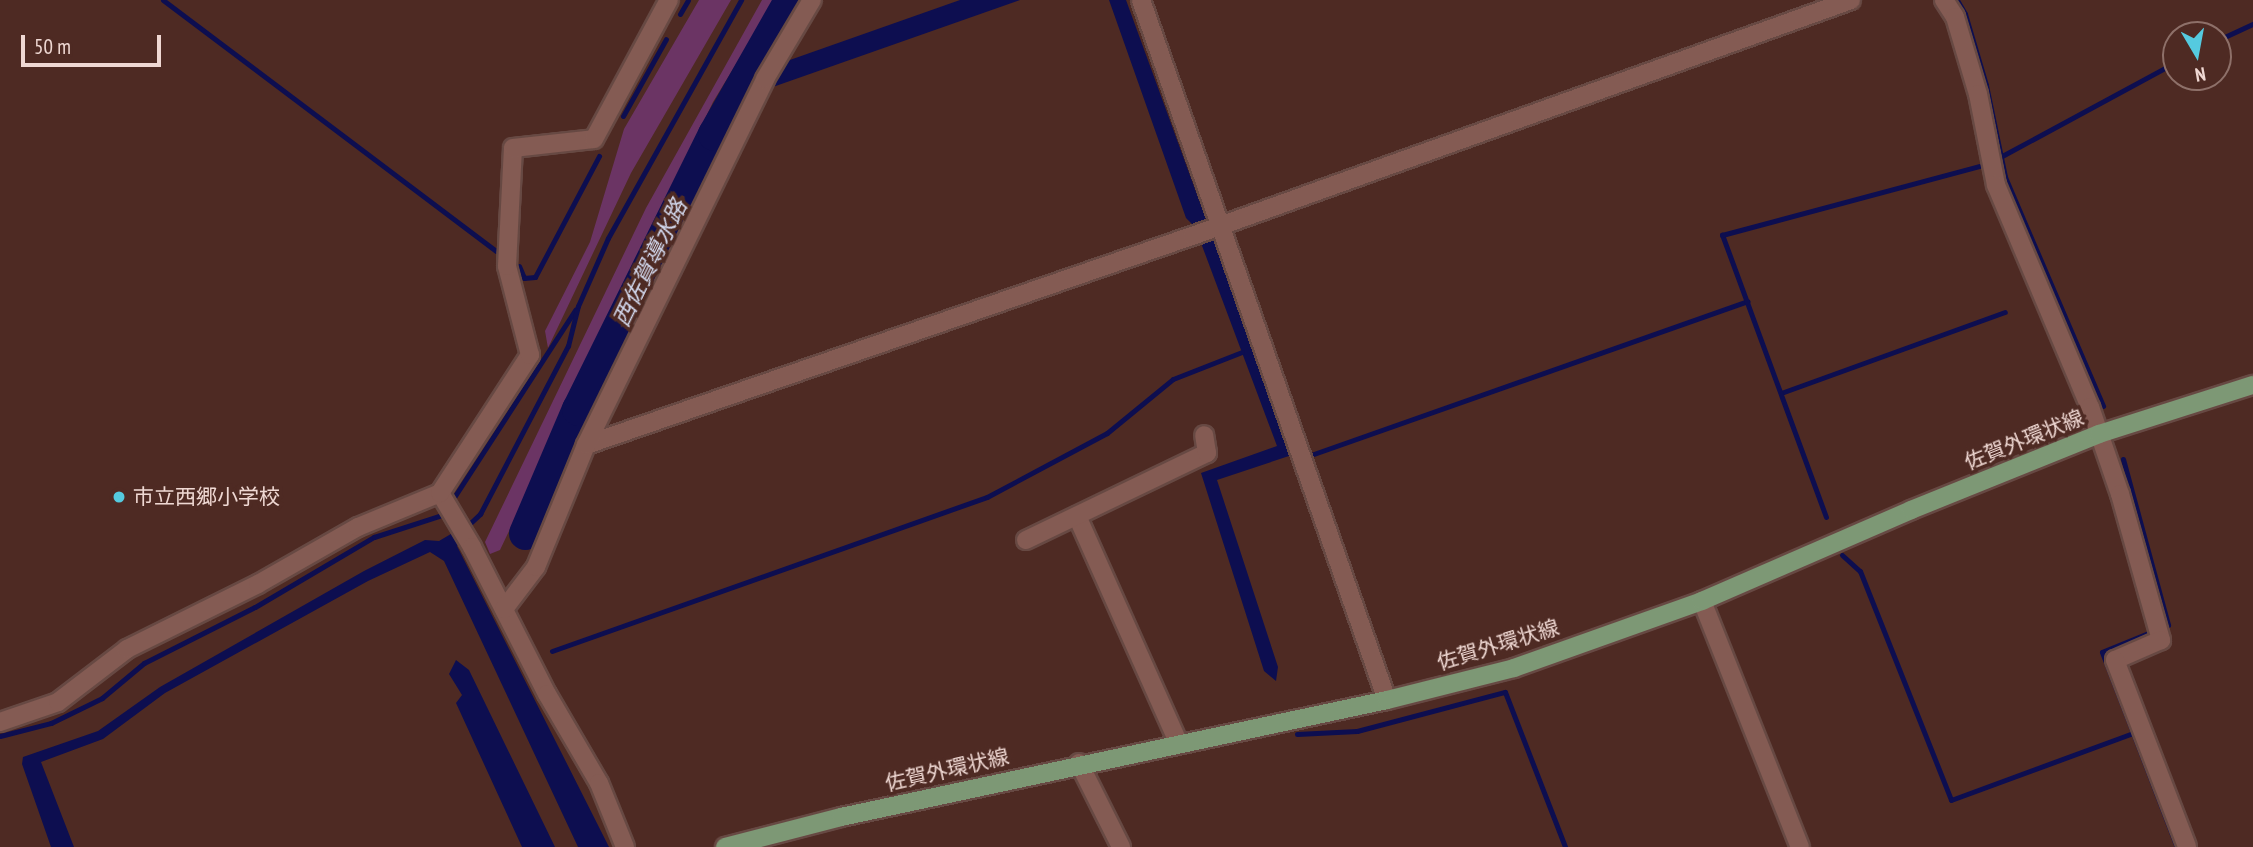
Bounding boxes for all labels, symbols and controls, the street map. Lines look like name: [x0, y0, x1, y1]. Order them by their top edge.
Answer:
scale bar: [24, 21, 164, 65]
north arrow: [2162, 21, 2232, 91]
text: 50 m: [34, 33, 71, 60]
text: N: [2193, 62, 2207, 87]
water label: 西佐賀導水路: [607, 195, 693, 331]
street label: 佐賀外環状線: [1961, 405, 2087, 475]
place label: 市立西郷小学校: [133, 484, 280, 510]
marker: 市立西郷小学校: [111, 489, 127, 505]
street label: 佐賀外環状線: [1434, 615, 1562, 675]
street label: 佐賀外環状線: [883, 744, 1011, 796]

